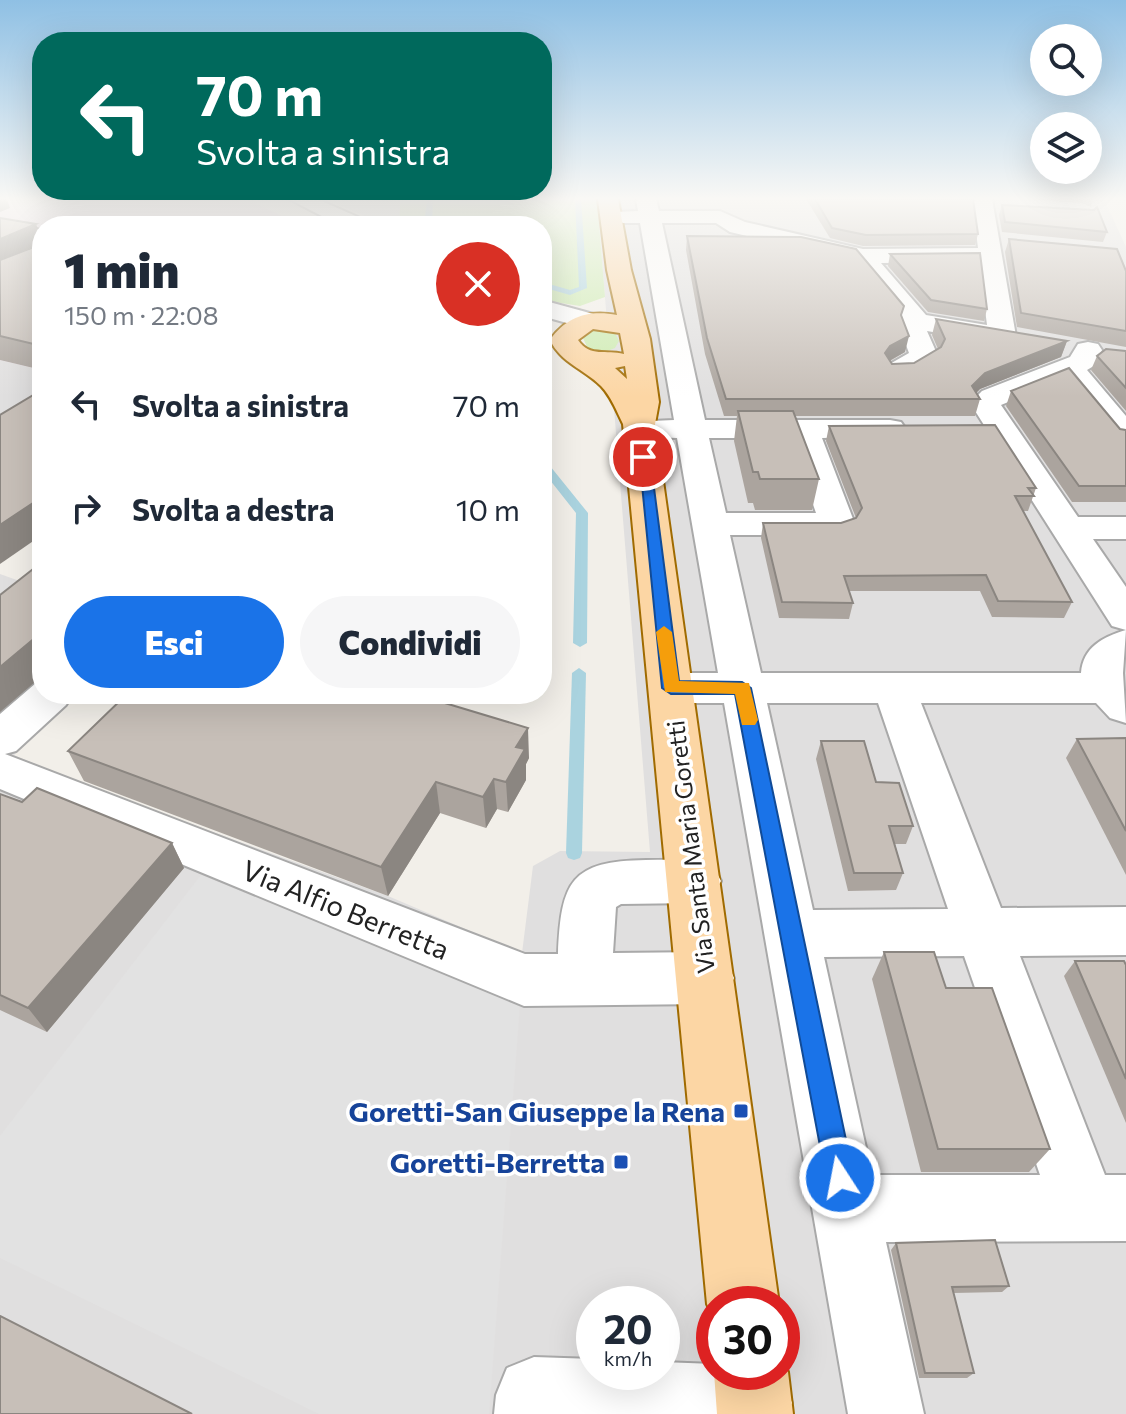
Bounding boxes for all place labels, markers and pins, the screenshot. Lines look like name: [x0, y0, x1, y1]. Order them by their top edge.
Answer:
pin: [609, 423, 677, 491]
place label: Goretti-San Giuseppe la Rena: [349, 1094, 725, 1128]
marker: Goretti-San Giuseppe la Rena: [732, 1102, 750, 1120]
place label: Goretti-Berretta: [390, 1145, 605, 1179]
marker: Goretti-Berretta: [612, 1153, 630, 1171]

